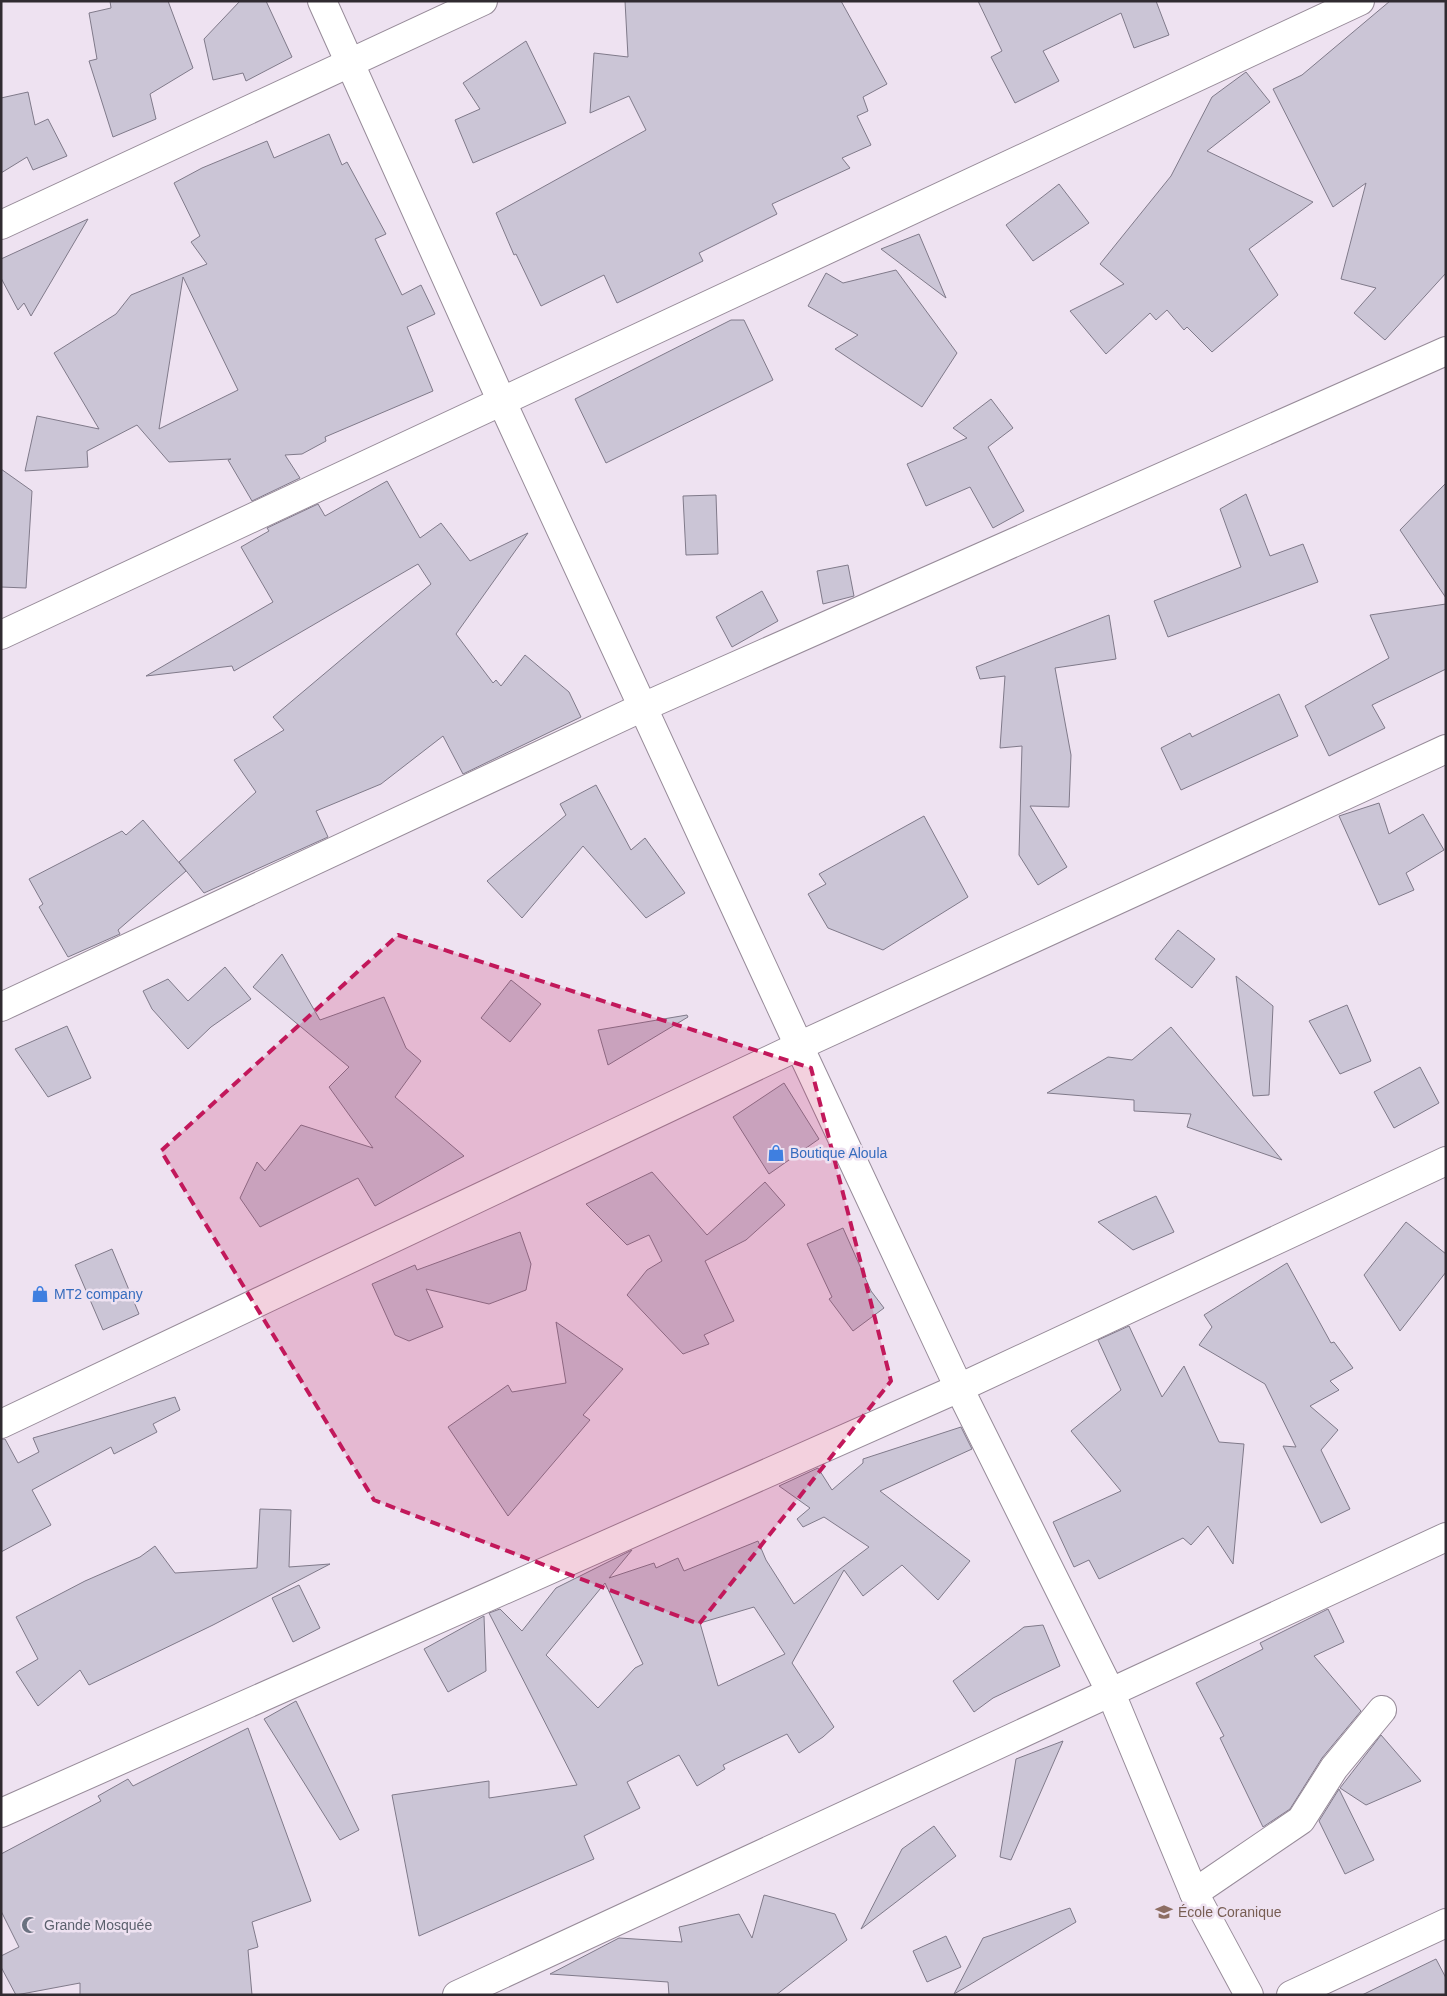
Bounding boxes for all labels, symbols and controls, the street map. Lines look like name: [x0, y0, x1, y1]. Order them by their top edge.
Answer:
shop icon: Boutique Aloula: [766, 1143, 786, 1163]
place label: Boutique Aloula: [790, 1145, 888, 1161]
shop icon: MT2 company: [30, 1284, 50, 1304]
place label: MT2 company: [54, 1286, 143, 1302]
school or university icon: École Coranique: [1154, 1902, 1174, 1922]
place label: École Coranique: [1178, 1904, 1282, 1920]
mosque icon: Grande Mosquée: [20, 1915, 40, 1935]
place label: Grande Mosquée: [44, 1917, 152, 1933]

